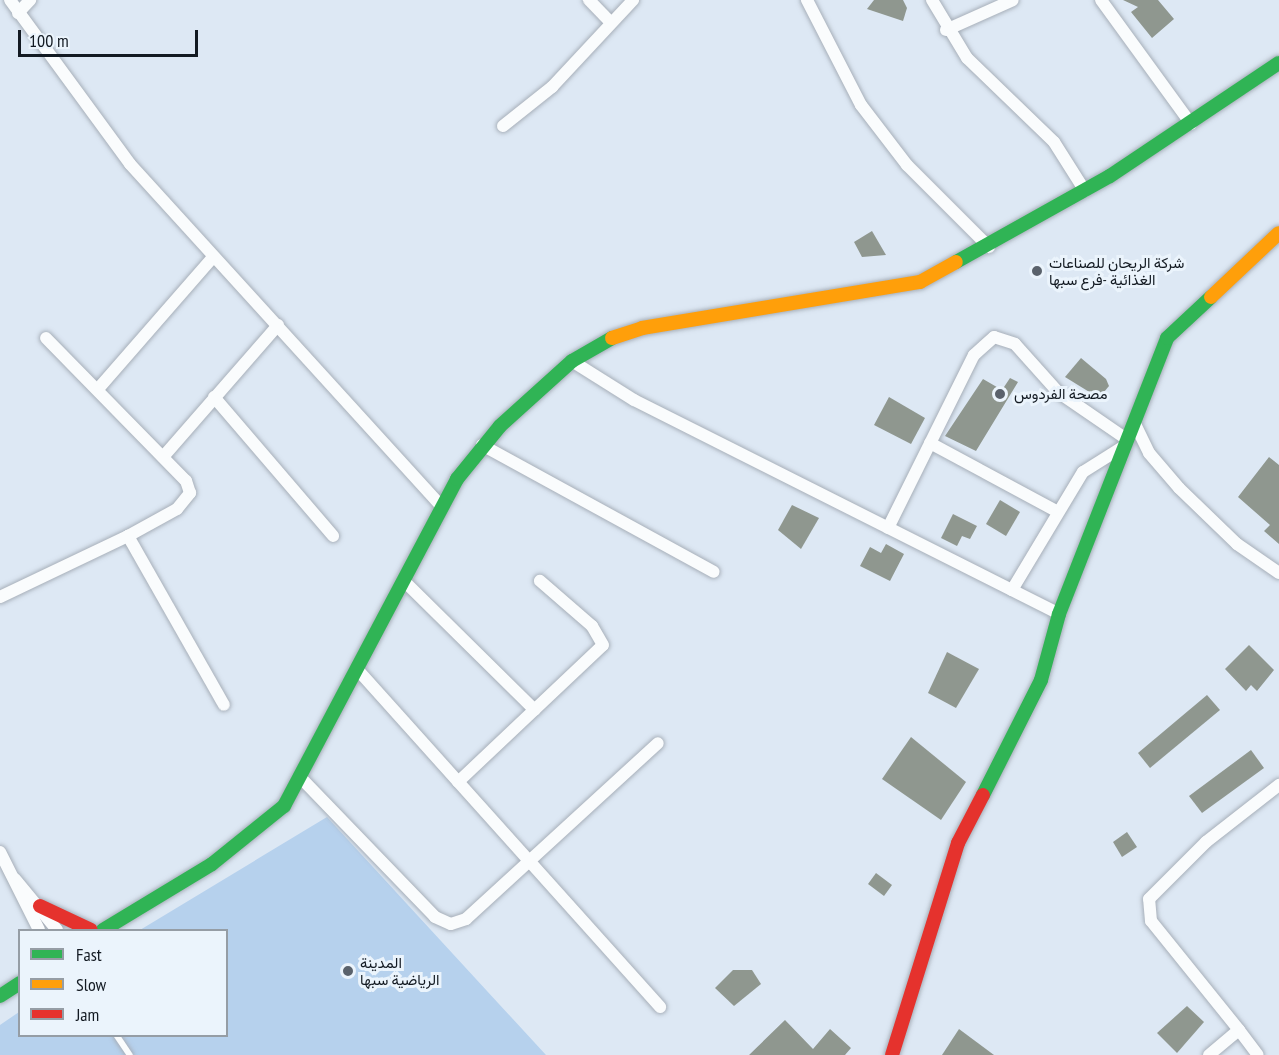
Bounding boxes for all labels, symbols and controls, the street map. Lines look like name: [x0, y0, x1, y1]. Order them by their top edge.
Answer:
scale bar: [21, 18, 201, 56]
text: 100 m: [29, 29, 69, 52]
place label: شركة الريحان للصناعات الغذائية -فرع سبها: [1049, 253, 1184, 288]
marker: شركة الريحان للصناعات الغذائية -فرع سبها: [1030, 264, 1044, 278]
marker: مصحة الفردوس: [991, 385, 1009, 403]
place label: مصحة الفردوس: [1014, 385, 1108, 403]
legend: [18, 929, 228, 1037]
text: Fast: [76, 943, 102, 966]
place label: المدينة الرياضية سبها: [360, 953, 440, 988]
marker: المدينة الرياضية سبها: [341, 964, 355, 978]
text: Slow: [76, 973, 106, 996]
text: Jam: [76, 1003, 99, 1026]

